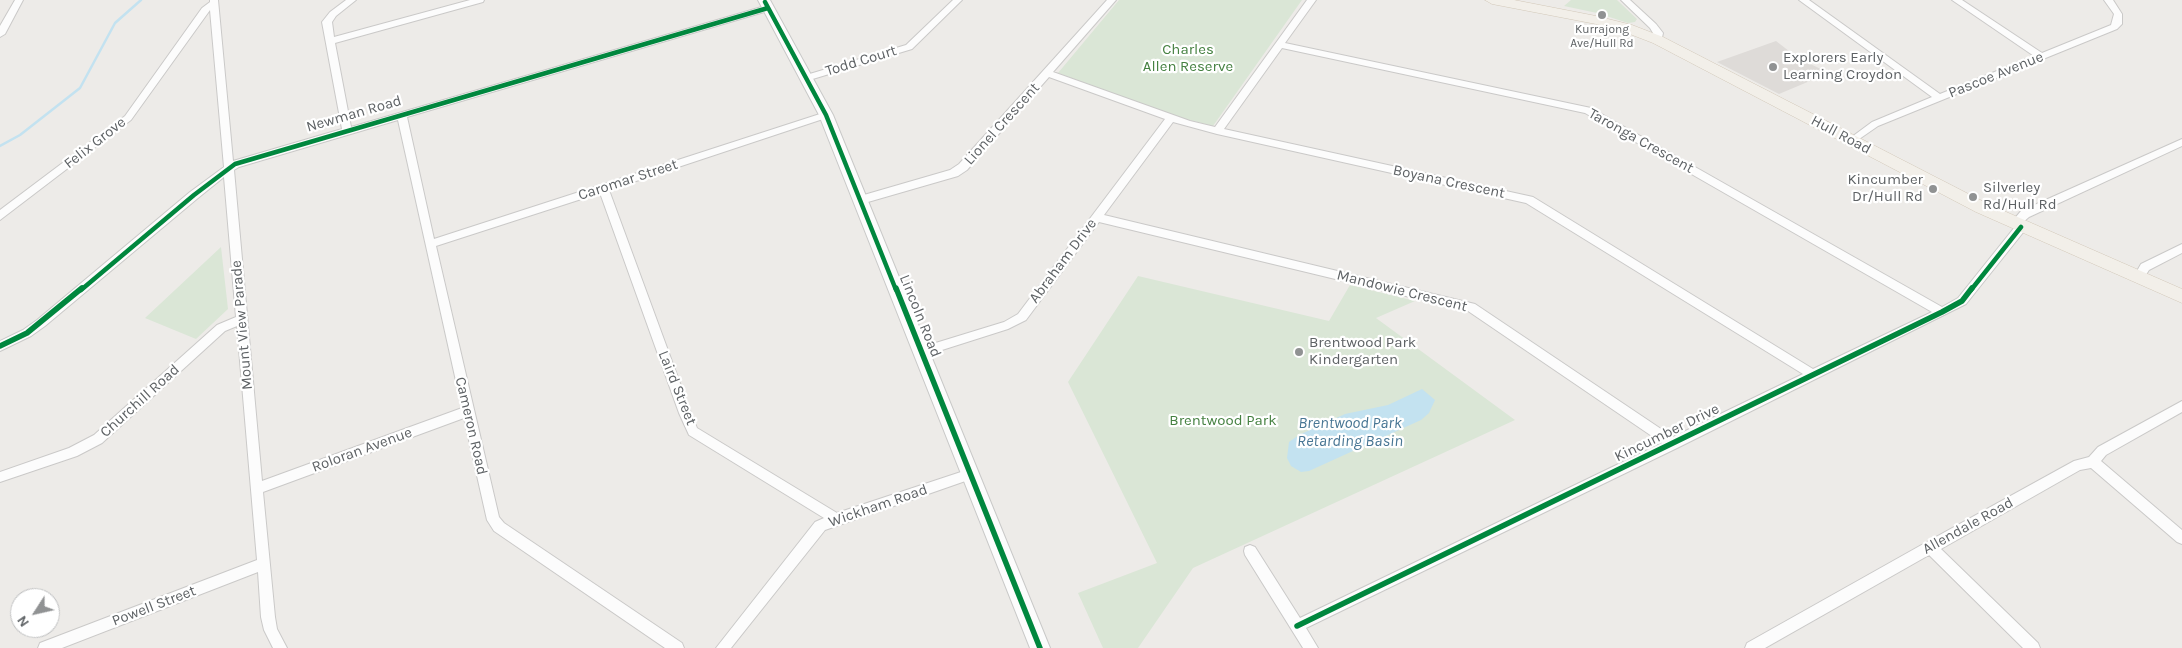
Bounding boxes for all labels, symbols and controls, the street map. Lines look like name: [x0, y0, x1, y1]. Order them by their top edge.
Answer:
marker: Kurrajong Ave/Hull Rd: [1596, 9, 1608, 21]
place label: Kurrajong Ave/Hull Rd: [1570, 23, 1634, 51]
park label: Charles Allen Reserve: [1143, 41, 1233, 76]
street label: Todd Court: [823, 42, 899, 80]
street label: Pascoe Avenue: [1946, 48, 2046, 102]
place label: Explorers Early Learning Croydon: [1783, 49, 1902, 84]
marker: Explorers Early Learning Croydon: [1767, 61, 1779, 73]
street label: Lionel Crescent: [960, 79, 1044, 169]
street label: Newman Road: [304, 92, 404, 136]
street label: Taronga Crescent: [1585, 105, 1697, 177]
street label: Hull Road: [1808, 112, 1874, 158]
street label: Felix Grove: [60, 113, 130, 173]
street label: Caromar Street: [576, 155, 680, 205]
street label: Boyana Crescent: [1391, 161, 1507, 203]
place label: Kincumber Dr/Hull Rd: [1847, 171, 1923, 206]
place label: Silverley Rd/Hull Rd: [1983, 179, 2057, 214]
marker: Kincumber Dr/Hull Rd: [1927, 183, 1939, 195]
marker: Silverley Rd/Hull Rd: [1967, 191, 1979, 203]
street label: Abraham Drive: [1025, 215, 1101, 307]
street label: Mount View Parade: [227, 259, 257, 391]
street label: Mandowie Crescent: [1335, 266, 1469, 316]
street label: Lincoln Road: [895, 272, 945, 360]
place label: Brentwood Park Kindergarten: [1309, 334, 1416, 369]
marker: Brentwood Park Kindergarten: [1293, 346, 1305, 358]
street label: Laird Street: [654, 348, 700, 428]
street label: Churchill Road: [97, 361, 183, 441]
street label: Cameron Road: [451, 375, 491, 477]
street label: Kincumber Drive: [1612, 400, 1722, 466]
park label: Brentwood Park: [1169, 412, 1277, 430]
water label: Brentwood Park Retarding Basin: [1297, 413, 1403, 451]
street label: Roloran Avenue: [309, 424, 415, 476]
street label: Wickham Road: [826, 481, 930, 531]
street label: Allendale Road: [1920, 494, 2016, 558]
street label: Powell Street: [110, 582, 198, 630]
north arrow: [10, 588, 60, 638]
text: N: [13, 612, 33, 630]

